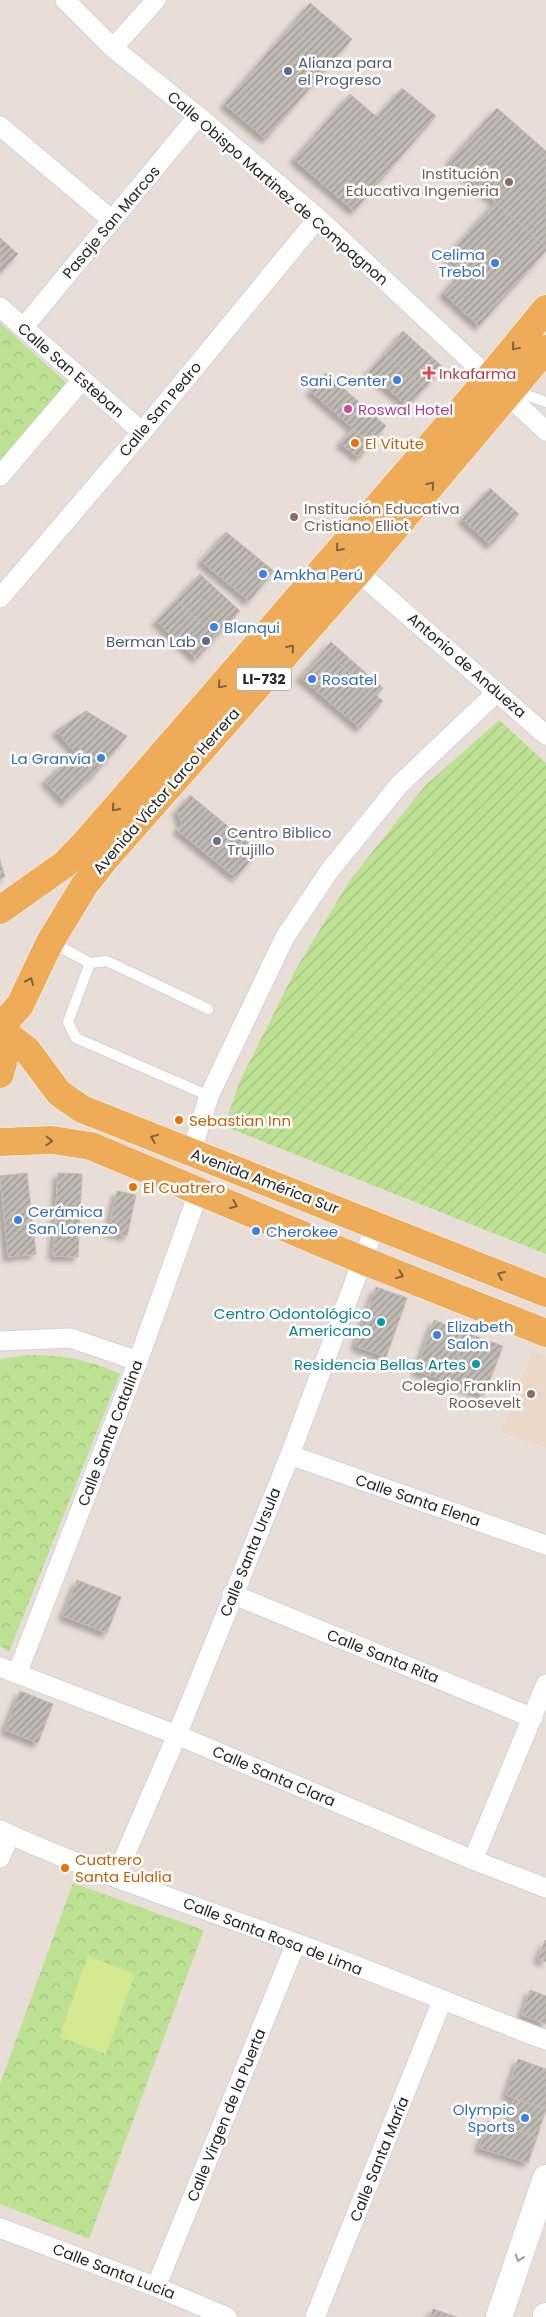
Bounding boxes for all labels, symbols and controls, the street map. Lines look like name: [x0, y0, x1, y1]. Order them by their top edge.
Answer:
place label: Alianza para el Progreso: [298, 52, 392, 90]
marker: Alianza para el Progreso: [282, 65, 294, 77]
street label: Calle Obispo Martinez de Compagnon: [163, 86, 393, 290]
street label: Pasaje San Marcos: [57, 161, 165, 283]
place label: Institución Educativa Ingenieria: [346, 163, 499, 201]
marker: Institución Educativa Ingenieria: [503, 176, 515, 188]
place label: Celima Trebol: [431, 244, 485, 282]
marker: Celima Trebol: [489, 257, 501, 269]
street label: Calle San Esteban: [13, 318, 129, 422]
one-way arrow: [511, 341, 520, 350]
street label: Calle San Pedro: [114, 357, 206, 461]
place label: Inkafarma: [439, 363, 516, 384]
marker: Inkafarma: [423, 367, 435, 379]
place label: Sani Center: [300, 370, 387, 391]
marker: Sani Center: [391, 374, 403, 386]
place label: Roswal Hotel: [358, 399, 453, 420]
marker: Roswal Hotel: [342, 403, 354, 415]
place label: El Vitute: [365, 433, 424, 454]
marker: El Vitute: [349, 437, 361, 449]
one-way arrow: [426, 482, 434, 491]
place label: Institución Educativa Cristiano Elliot: [304, 498, 460, 536]
marker: Institución Educativa Cristiano Elliot: [288, 511, 300, 523]
one-way arrow: [336, 543, 345, 552]
place label: Amkha Perú: [273, 564, 363, 585]
marker: Amkha Perú: [257, 568, 269, 580]
street label: Antonio de Andueza: [403, 608, 531, 722]
place label: Blanqui: [224, 617, 280, 638]
marker: Blanqui: [208, 621, 220, 633]
place label: Berman Lab: [106, 631, 196, 652]
marker: Berman Lab: [200, 635, 212, 647]
one-way arrow: [285, 645, 294, 654]
road number: LI-732: [236, 668, 292, 691]
place label: Rosatel: [322, 669, 377, 690]
marker: Rosatel: [306, 673, 318, 685]
one-way arrow: [218, 679, 227, 688]
street label: Avenida Víctor Larco Herrera: [88, 703, 244, 879]
place label: La Granvía: [11, 748, 91, 769]
marker: La Granvía: [95, 752, 107, 764]
one-way arrow: [112, 802, 121, 811]
place label: Centro Biblico Trujillo: [227, 822, 331, 860]
marker: Centro Biblico Trujillo: [211, 835, 223, 847]
one-way arrow: [24, 977, 35, 986]
place label: Sebastian Inn: [189, 1110, 291, 1131]
marker: Sebastian Inn: [173, 1114, 185, 1126]
one-way arrow: [150, 1134, 159, 1144]
one-way arrow: [45, 1135, 53, 1146]
street label: Avenida América Sur: [188, 1143, 342, 1219]
place label: El Cuatrero: [143, 1177, 225, 1198]
marker: El Cuatrero: [127, 1181, 139, 1193]
one-way arrow: [229, 1199, 238, 1210]
place label: Cerámica San Lorenzo: [28, 1201, 118, 1239]
marker: Cerámica San Lorenzo: [12, 1214, 24, 1226]
place label: Cherokee: [266, 1221, 338, 1242]
marker: Cherokee: [250, 1225, 262, 1237]
one-way arrow: [395, 1269, 404, 1279]
one-way arrow: [497, 1270, 506, 1281]
place label: Centro Odontológico Americano: [214, 1303, 371, 1341]
marker: Centro Odontológico Americano: [375, 1316, 387, 1328]
place label: Elizabeth Salon: [447, 1316, 514, 1354]
marker: Elizabeth Salon: [431, 1329, 443, 1341]
place label: Residencia Bellas Artes: [294, 1354, 466, 1375]
street label: Calle Santa Catalina: [72, 1357, 148, 1509]
marker: Residencia Bellas Artes: [470, 1358, 482, 1370]
place label: Colegio Franklin Roosevelt: [402, 1375, 521, 1413]
marker: Colegio Franklin Roosevelt: [525, 1388, 537, 1400]
street label: Calle Santa Elena: [353, 1469, 483, 1531]
street label: Calle Santa Ursula: [215, 1484, 285, 1620]
street label: Calle Santa Rita: [324, 1624, 442, 1688]
street label: Calle Santa Clara: [209, 1741, 339, 1811]
place label: Cuatrero Santa Eulalia: [75, 1849, 172, 1887]
marker: Cuatrero Santa Eulalia: [59, 1862, 71, 1874]
street label: Calle Santa Rosa de Lima: [180, 1892, 366, 1980]
street label: Calle Virgen de la Puerta: [182, 2025, 270, 2205]
street label: Calle Santa María: [344, 2093, 414, 2225]
place label: Olympic Sports: [453, 2099, 515, 2137]
marker: Olympic Sports: [519, 2112, 531, 2124]
street label: Calle Santa Lucia: [50, 2238, 178, 2304]
one-way arrow: [515, 2253, 525, 2261]

